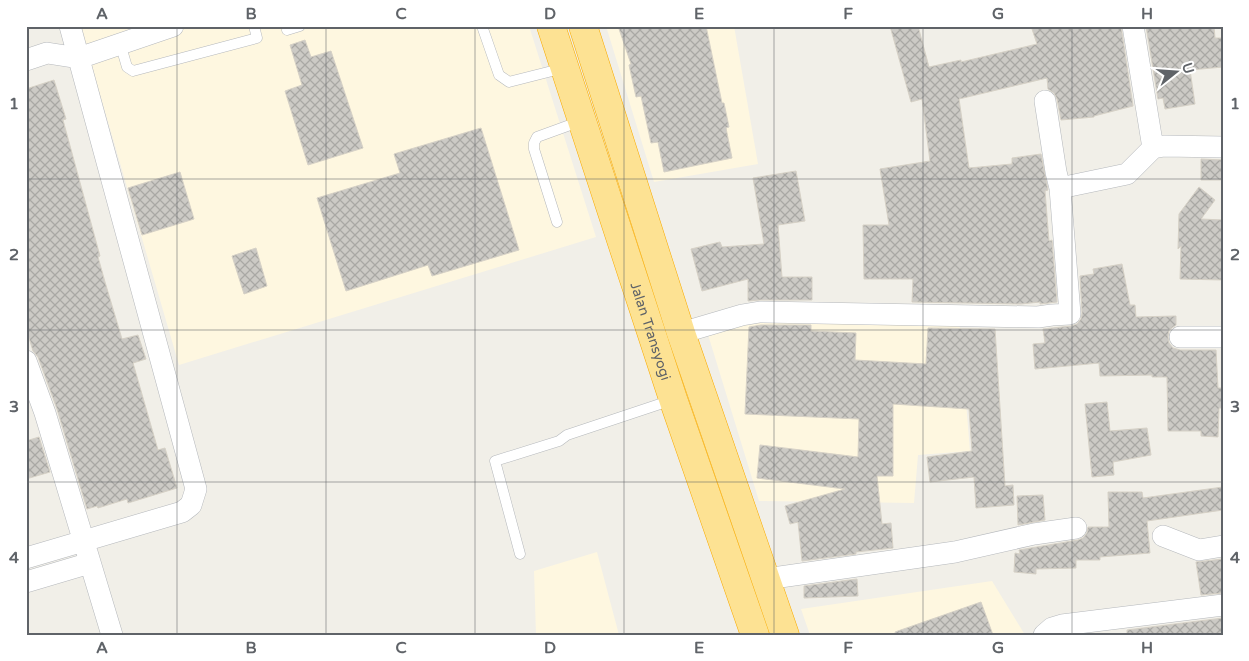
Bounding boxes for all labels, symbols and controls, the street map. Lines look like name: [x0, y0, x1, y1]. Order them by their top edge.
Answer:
text: A: [96, 4, 108, 24]
text: B: [245, 4, 257, 24]
text: C: [395, 4, 407, 24]
text: D: [544, 4, 556, 24]
text: E: [694, 4, 704, 24]
text: F: [843, 4, 853, 24]
text: G: [992, 4, 1004, 24]
text: H: [1141, 4, 1153, 24]
north arrow: [1152, 48, 1202, 98]
text: U: [1178, 61, 1198, 76]
text: 1: [9, 94, 19, 114]
text: 1: [1230, 94, 1240, 114]
text: 2: [9, 245, 19, 265]
text: 2: [1230, 245, 1240, 265]
street label: Jalan Transyogi: [627, 280, 675, 382]
text: 3: [9, 397, 19, 417]
text: 3: [1230, 397, 1240, 417]
text: 4: [9, 548, 19, 568]
text: 4: [1230, 548, 1240, 568]
text: A: [96, 638, 108, 658]
text: B: [245, 638, 257, 658]
text: C: [395, 638, 407, 658]
text: D: [544, 638, 556, 658]
text: E: [694, 638, 704, 658]
text: F: [843, 638, 853, 658]
text: G: [992, 638, 1004, 658]
text: H: [1141, 638, 1153, 658]

